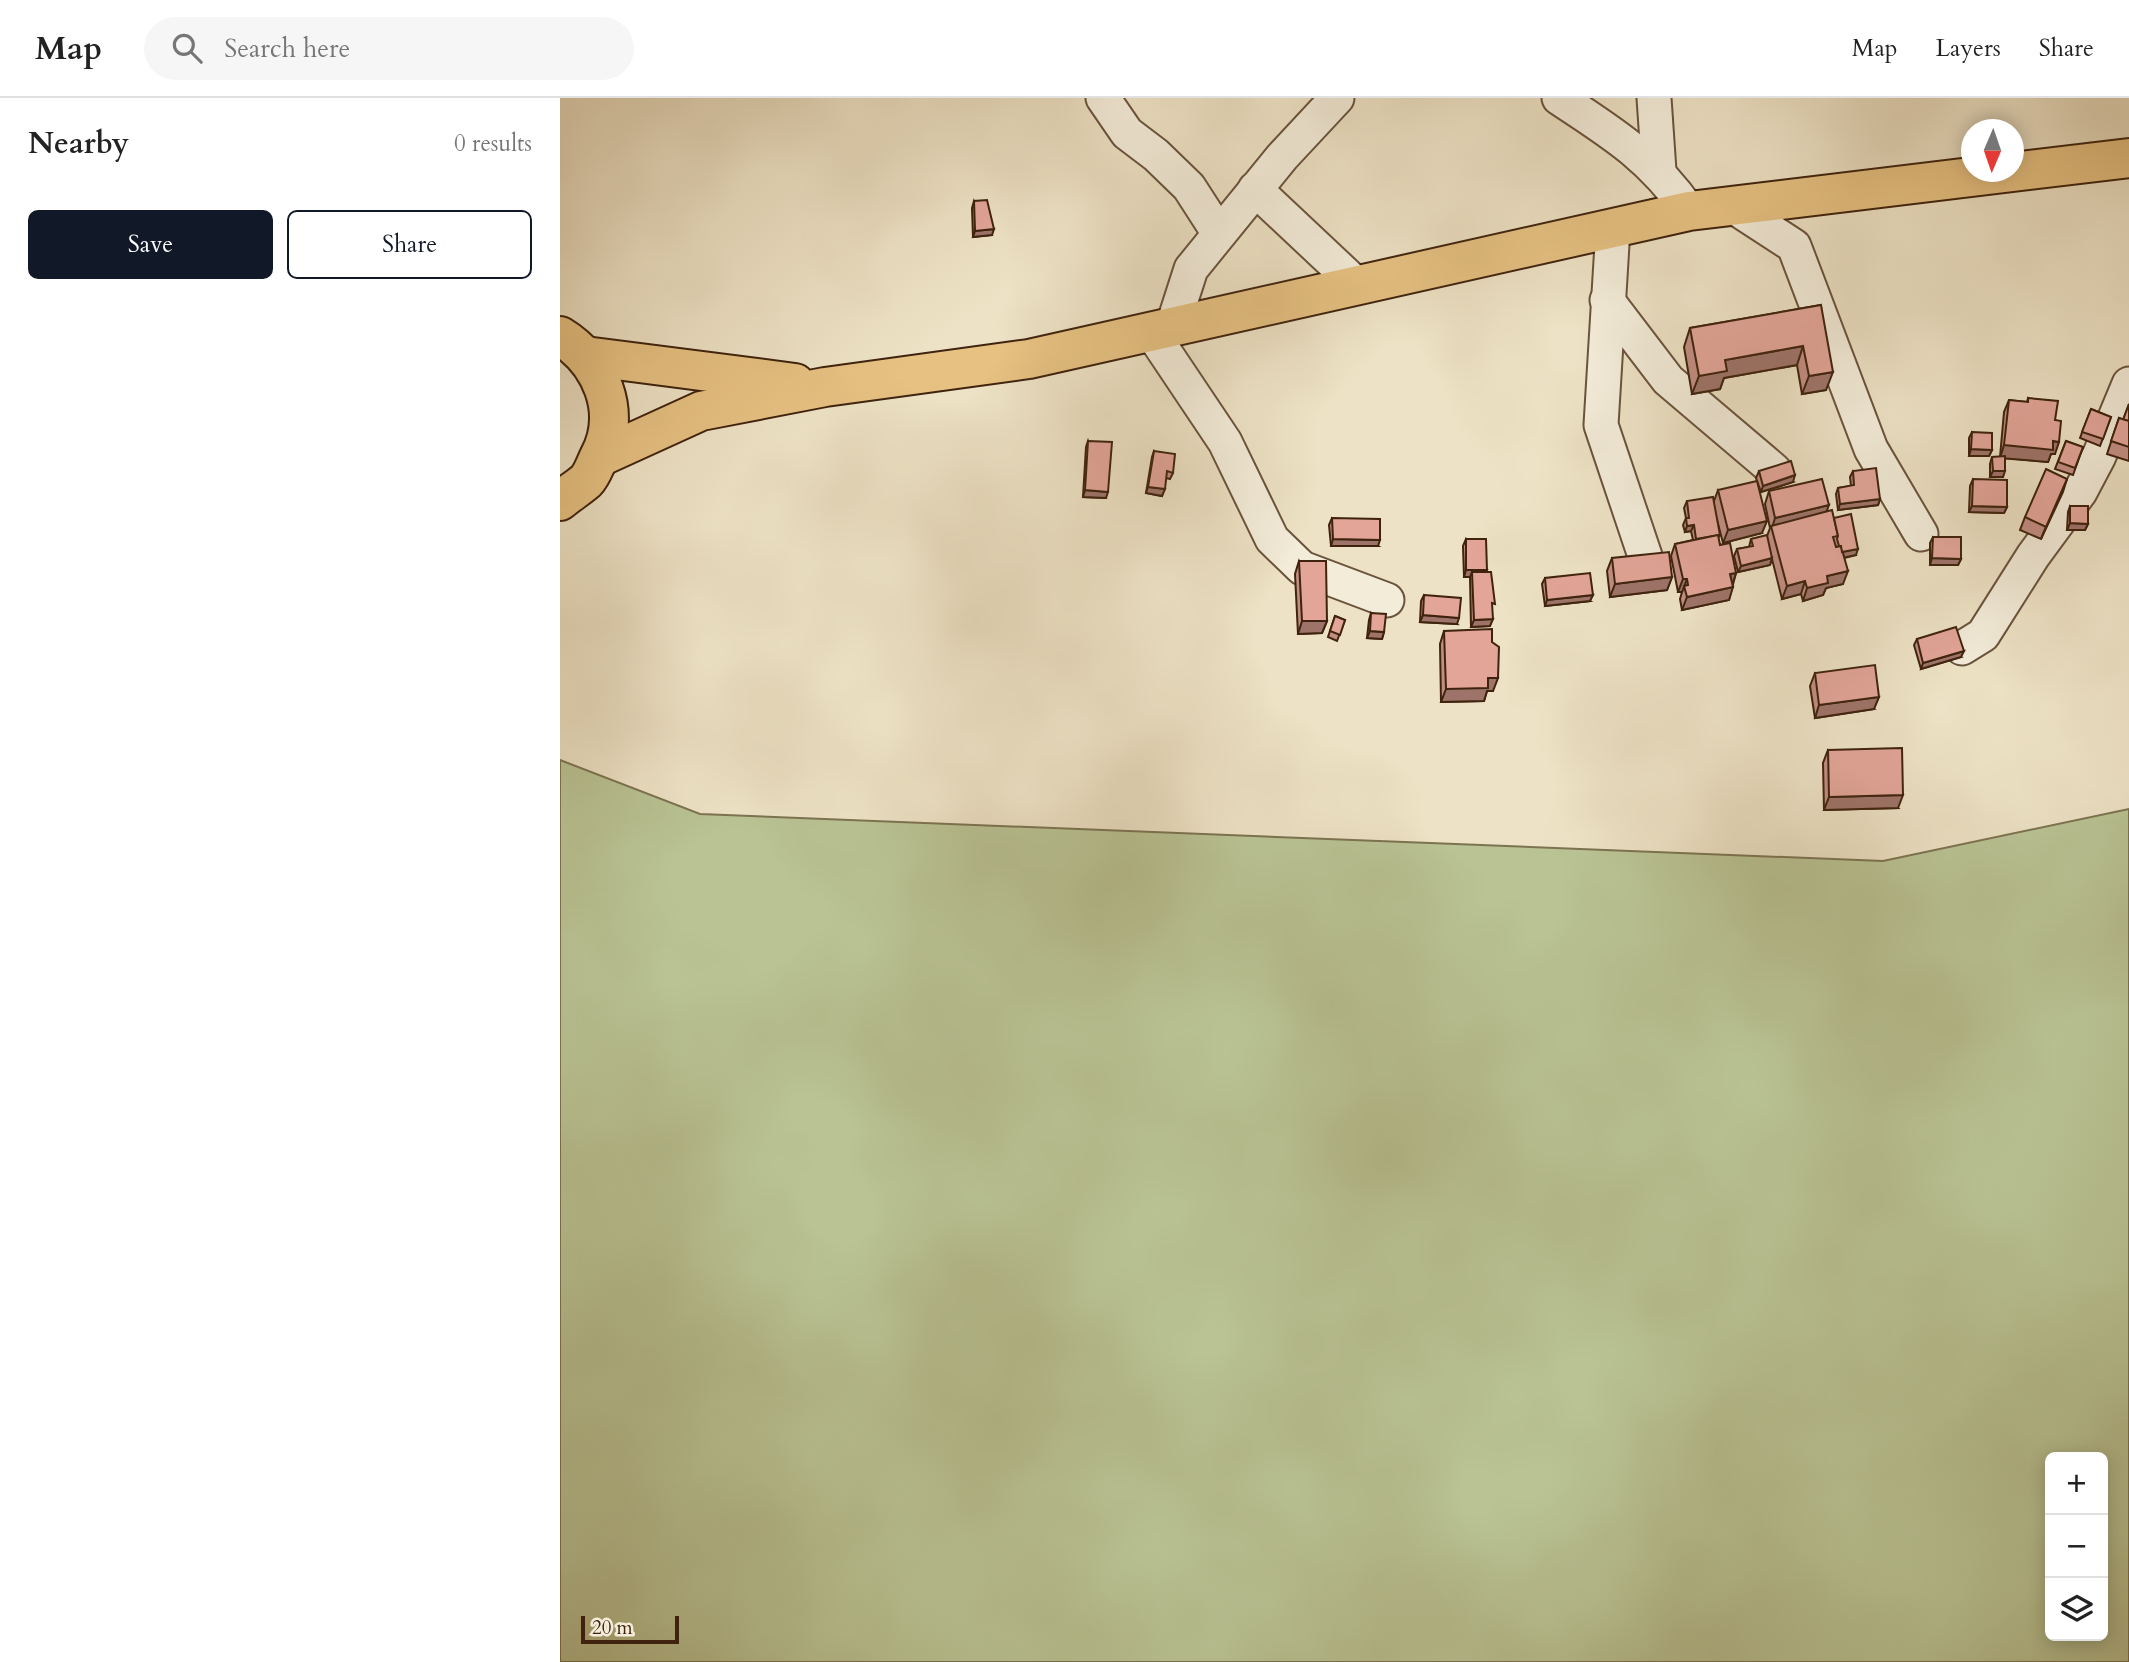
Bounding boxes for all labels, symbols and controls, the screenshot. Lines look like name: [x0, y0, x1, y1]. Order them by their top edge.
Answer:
search box: [144, 17, 634, 80]
text: Map: [35, 26, 102, 71]
icon: search: [168, 29, 206, 67]
text: Search here: [224, 31, 350, 66]
text: Map: [1852, 32, 1898, 65]
text: Layers: [1936, 32, 2001, 65]
text: Share: [2039, 32, 2094, 65]
north arrow: [1961, 119, 2024, 182]
text: Nearby: [28, 123, 129, 164]
text: 0 results: [454, 128, 532, 159]
button: Save: [28, 210, 273, 279]
button: Share: [287, 210, 532, 279]
map controls: [2045, 1452, 2108, 1641]
button: +: [2045, 1452, 2108, 1515]
button: −: [2045, 1515, 2108, 1578]
button: layers: [2045, 1578, 2108, 1641]
scale bar: [581, 1613, 679, 1645]
text: 20 m: [592, 1615, 633, 1641]

